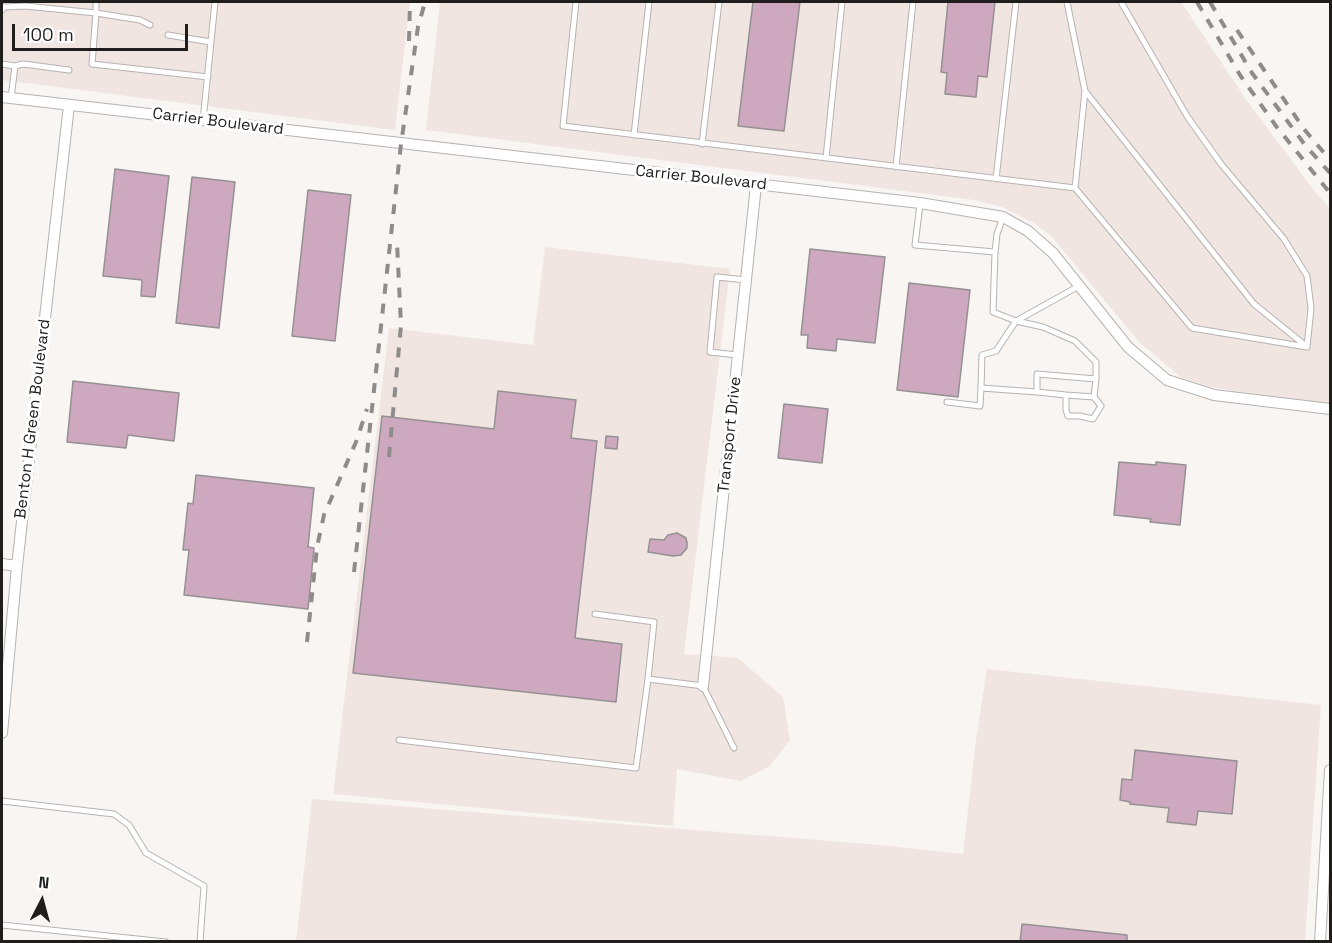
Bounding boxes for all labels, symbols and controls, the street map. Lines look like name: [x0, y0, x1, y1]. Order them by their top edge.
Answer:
scale bar: [15, 12, 190, 50]
text: 100 m: [23, 23, 74, 46]
street label: Carrier Boulevard: [151, 104, 285, 140]
street label: Carrier Boulevard: [634, 162, 768, 194]
street label: Benton H Green Boulevard: [11, 318, 55, 520]
street label: Transport Drive: [714, 376, 746, 494]
north arrow: [12, 871, 72, 931]
text: N: [37, 872, 50, 894]

